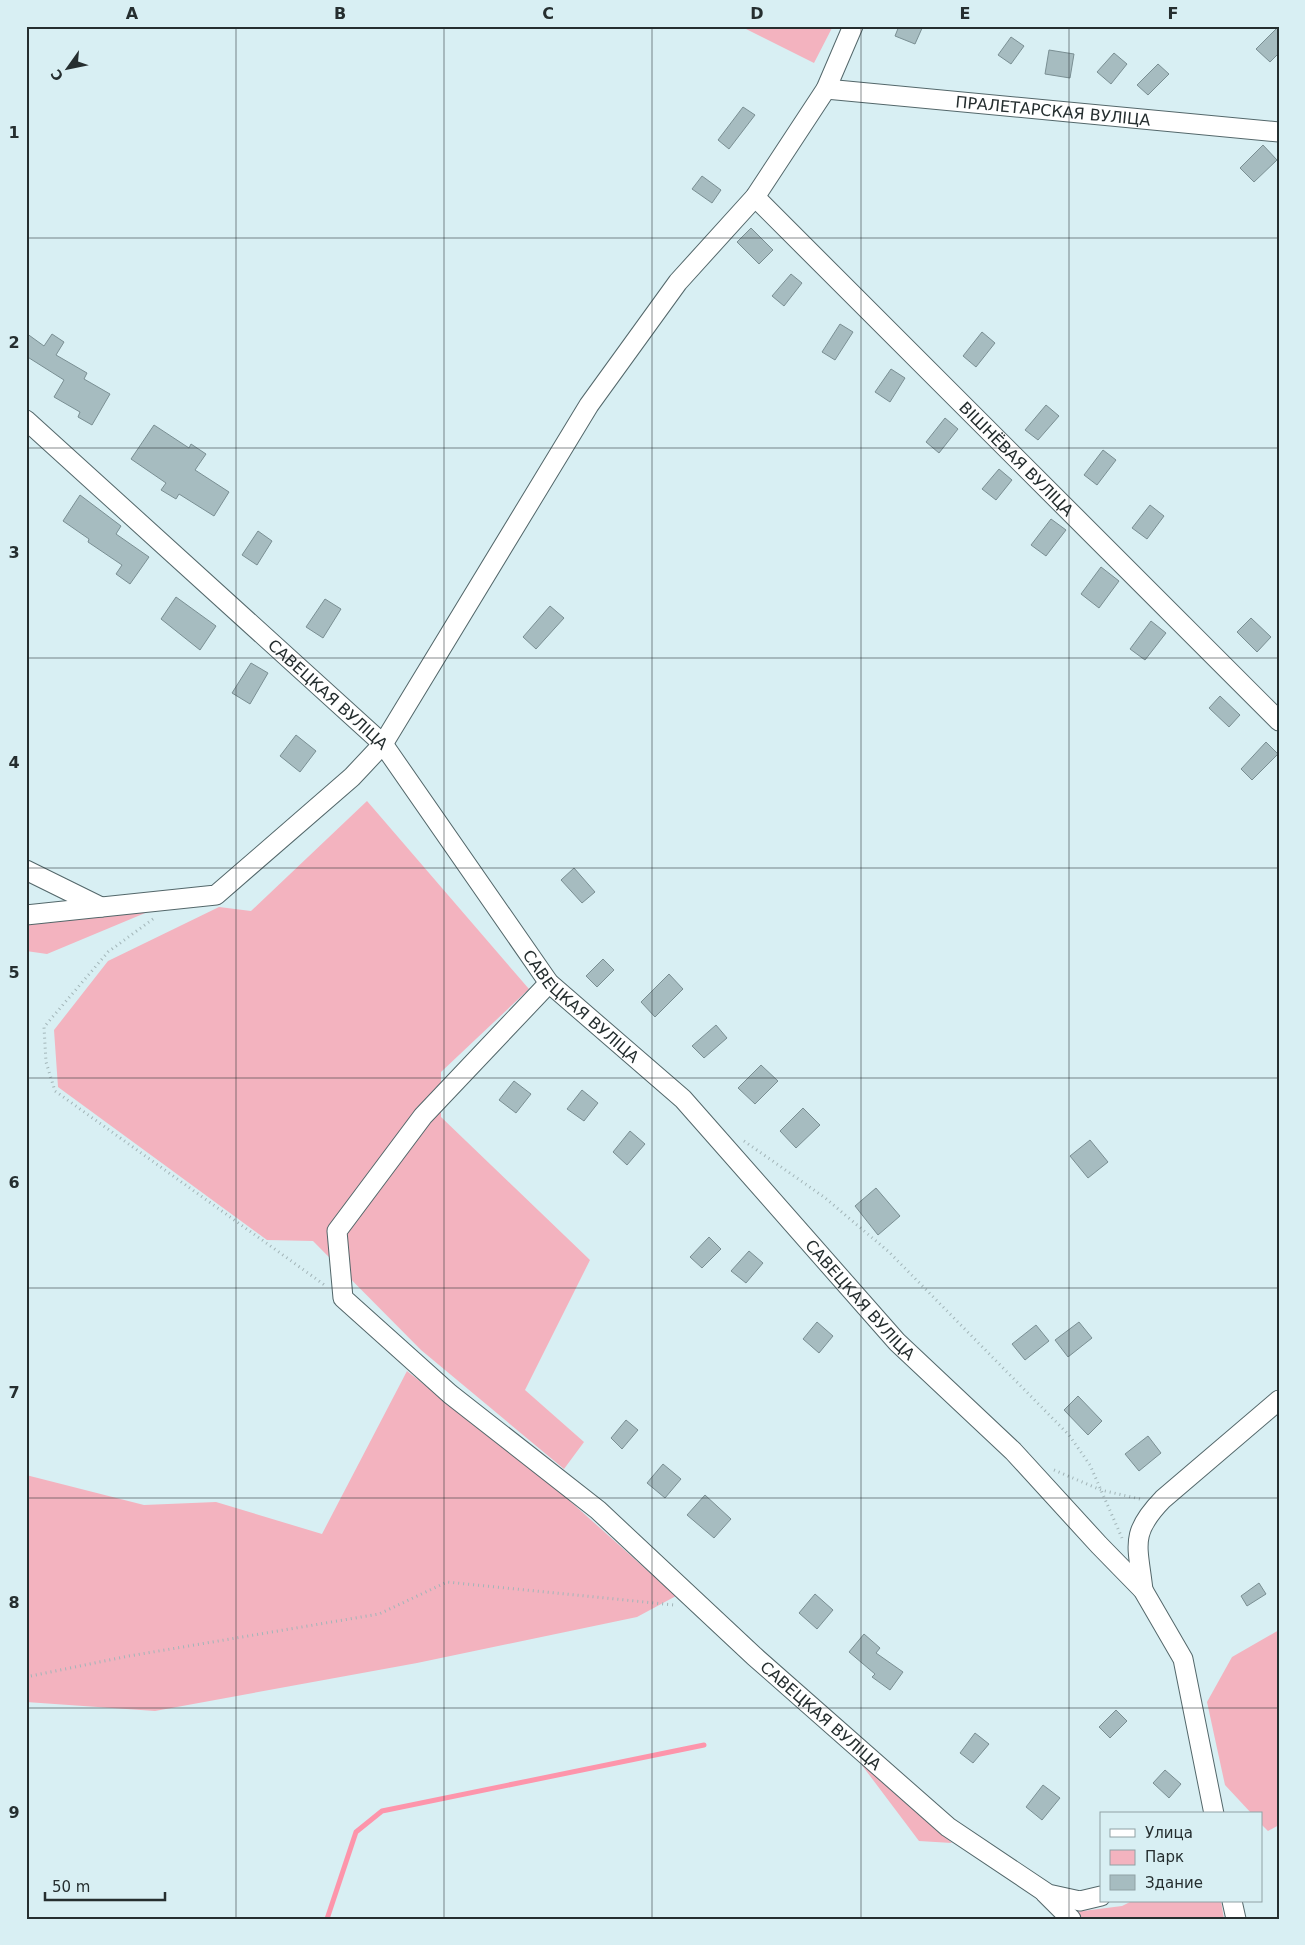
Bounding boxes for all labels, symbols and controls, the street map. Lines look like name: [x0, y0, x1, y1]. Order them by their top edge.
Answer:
text: A: [126, 4, 139, 23]
text: B: [334, 4, 346, 23]
text: C: [542, 4, 554, 23]
text: D: [750, 4, 764, 23]
text: E: [960, 4, 970, 23]
text: F: [1168, 4, 1178, 23]
north arrow: [42, 42, 92, 92]
text: С: [48, 66, 67, 84]
street label: ПРАЛЕТАРСКАЯ ВУЛІЦА: [955, 92, 1151, 129]
text: 1: [8, 123, 20, 142]
text: 2: [8, 333, 20, 352]
street label: ВІШНЁВАЯ ВУЛІЦА: [955, 397, 1078, 520]
text: 3: [8, 543, 20, 562]
street label: САВЕЦКАЯ ВУЛІЦА: [264, 635, 392, 753]
text: 4: [8, 753, 20, 772]
street label: САВЕЦКАЯ ВУЛІЦА: [519, 946, 643, 1066]
text: 5: [8, 963, 20, 982]
text: 6: [8, 1173, 20, 1192]
street label: САВЕЦКАЯ ВУЛІЦА: [802, 1235, 919, 1364]
text: 7: [8, 1383, 20, 1402]
text: 8: [8, 1593, 20, 1612]
street label: САВЕЦКАЯ ВУЛІЦА: [757, 1657, 886, 1774]
text: 9: [8, 1803, 20, 1822]
legend: [1100, 1812, 1262, 1902]
text: Улица: [1145, 1824, 1193, 1842]
text: Парк: [1145, 1848, 1184, 1866]
scale bar: [45, 1870, 165, 1902]
text: Здание: [1145, 1874, 1203, 1892]
text: 50 m: [52, 1878, 90, 1896]

